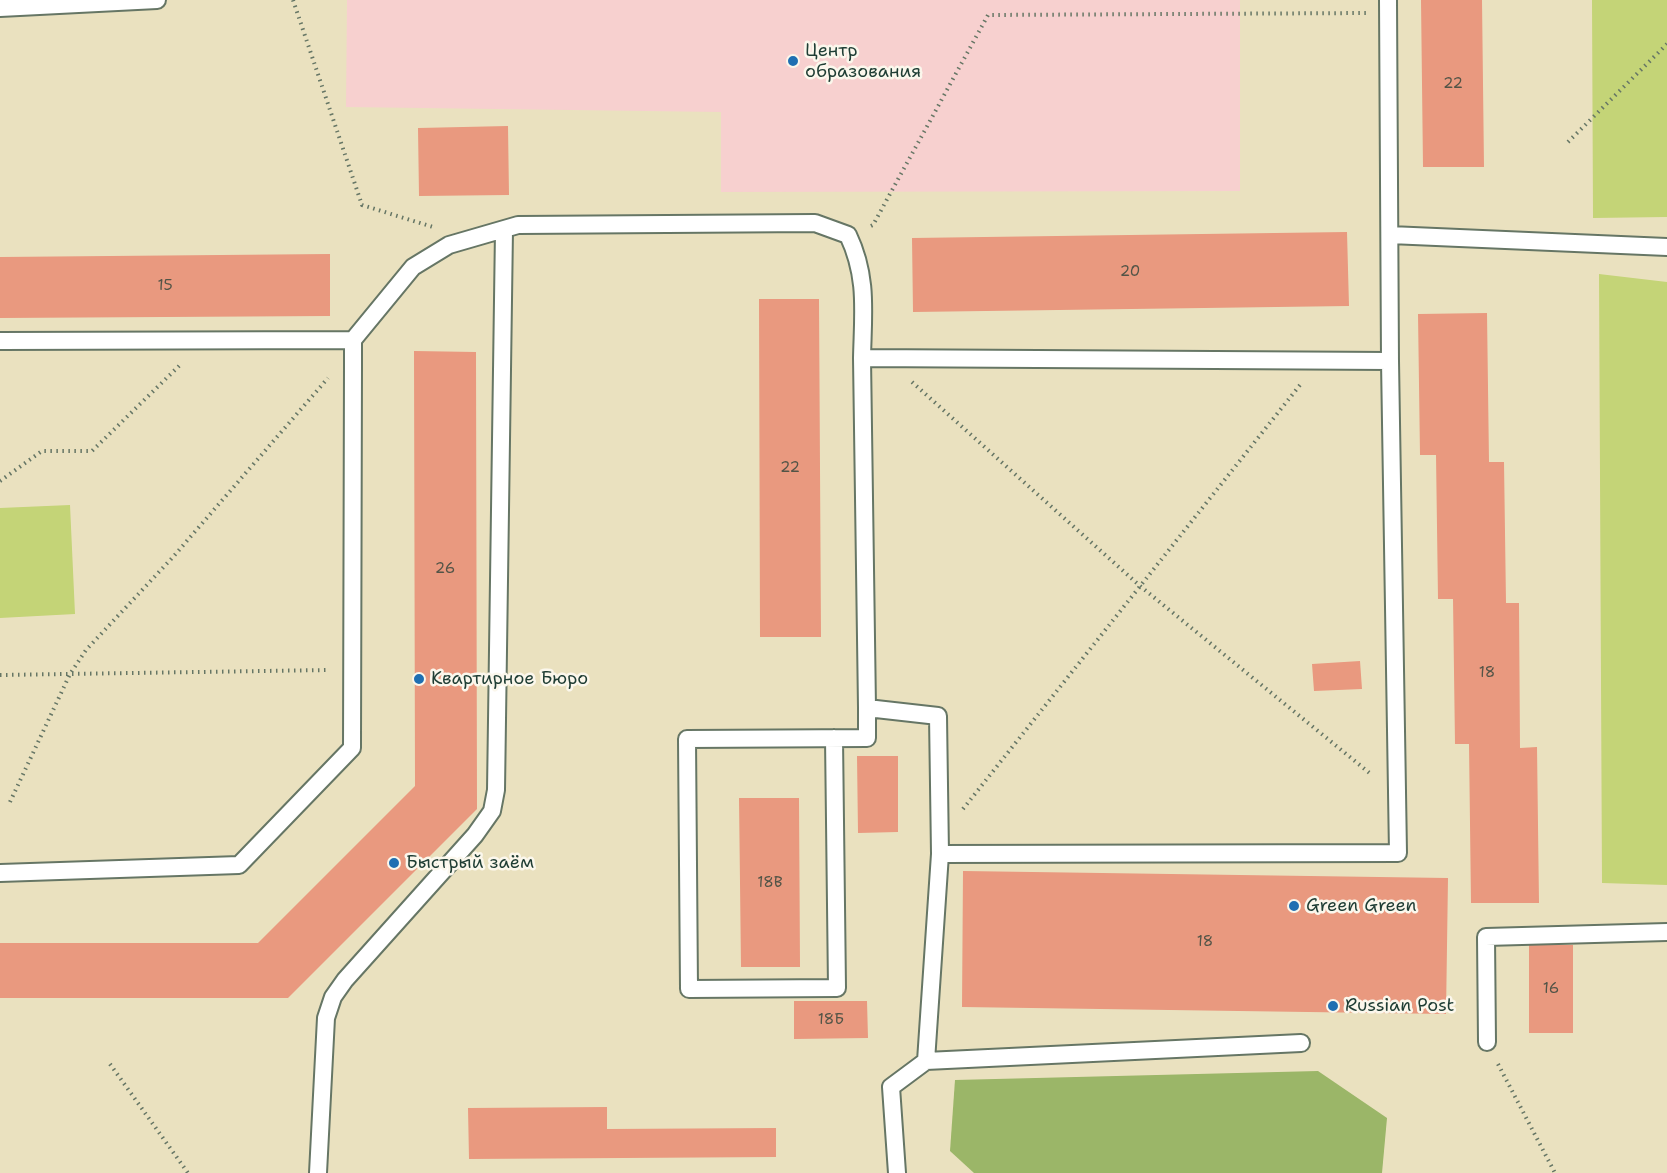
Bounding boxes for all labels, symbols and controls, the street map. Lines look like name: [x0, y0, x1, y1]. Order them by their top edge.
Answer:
place label: Центр образования: [805, 40, 921, 82]
marker: Центр образования: [786, 54, 800, 68]
house number: 22: [1443, 75, 1463, 93]
house number: 20: [1120, 263, 1140, 281]
house number: 15: [157, 277, 173, 295]
house number: 22: [780, 459, 800, 477]
house number: 26: [435, 560, 455, 578]
house number: 18: [1479, 664, 1495, 682]
place label: Квартирное Бюро: [431, 668, 588, 690]
marker: Квартирное Бюро: [412, 672, 426, 686]
place label: Быстрый заём: [406, 852, 534, 874]
marker: Быстрый заём: [387, 856, 401, 870]
house number: 18В: [757, 874, 783, 892]
place label: Green Green: [1306, 895, 1416, 917]
marker: Green Green: [1287, 899, 1301, 913]
house number: 18: [1197, 933, 1213, 951]
house number: 16: [1543, 980, 1559, 998]
place label: Russian Post: [1345, 995, 1454, 1017]
marker: Russian Post: [1326, 999, 1340, 1013]
house number: 18Б: [818, 1011, 844, 1029]

